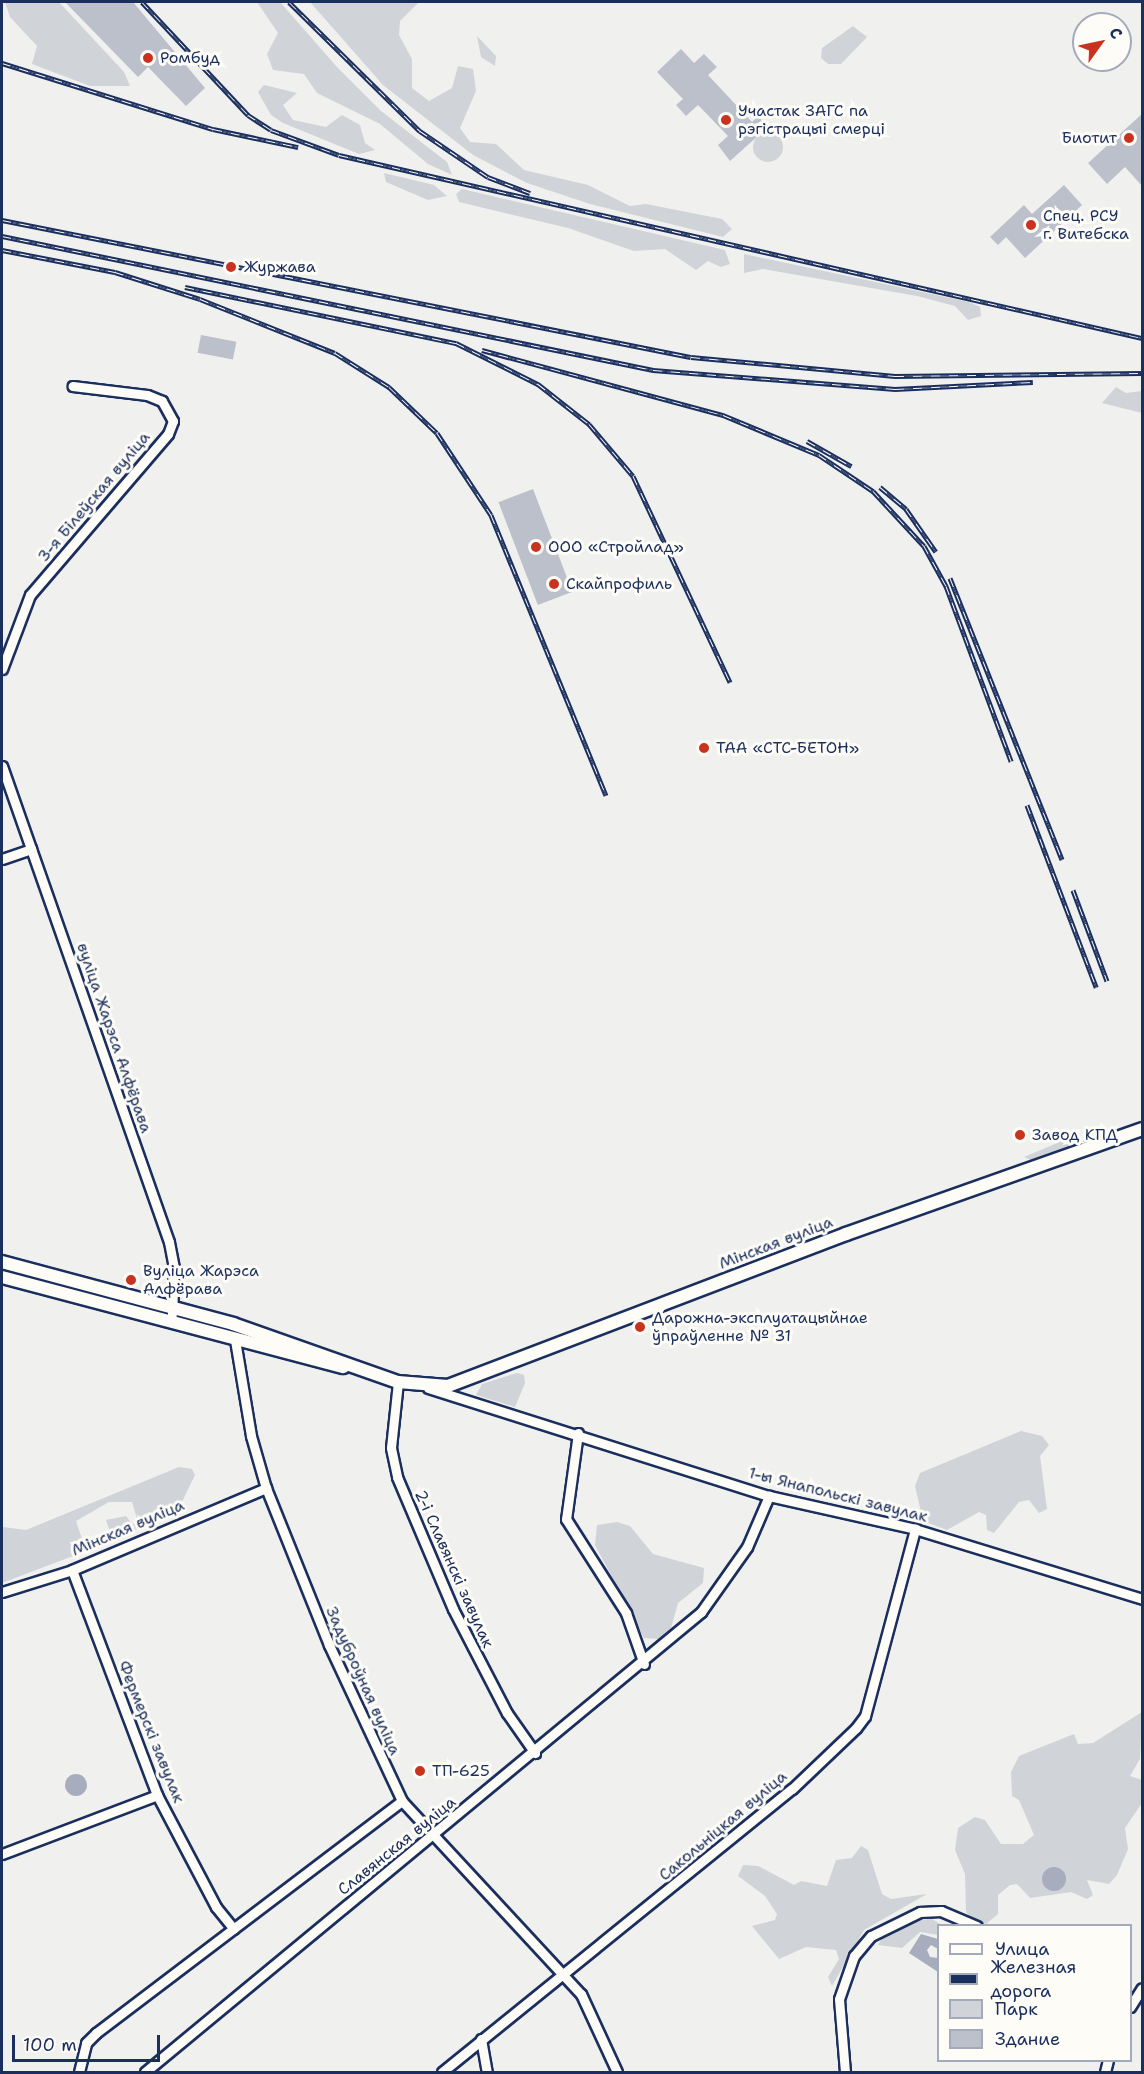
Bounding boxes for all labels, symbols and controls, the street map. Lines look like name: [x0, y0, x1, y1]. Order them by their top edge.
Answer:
north arrow: [1072, 12, 1132, 72]
text: С: [1104, 23, 1127, 43]
place label: Ромбуд: [160, 48, 220, 68]
marker: Ромбуд: [141, 51, 155, 65]
place label: Участак ЗАГС па рэгістрацыі смерці: [738, 101, 885, 139]
marker: Участак ЗАГС па рэгістрацыі смерці: [719, 113, 733, 127]
place label: Биотит: [1061, 128, 1117, 148]
marker: Биотит: [1122, 131, 1136, 145]
place label: Спец. РСУ г. Витебска: [1043, 206, 1129, 244]
marker: Спец. РСУ г. Витебска: [1024, 218, 1038, 232]
place label: Журжава: [244, 257, 316, 277]
marker: Журжава: [222, 258, 240, 276]
street label: 3-я Білеўская вуліца: [34, 428, 154, 566]
place label: ООО «Стройлад»: [548, 537, 684, 557]
marker: ООО «Стройлад»: [529, 540, 543, 554]
place label: Скайпрофиль: [566, 574, 672, 594]
marker: Скайпрофиль: [547, 577, 561, 591]
place label: ТАА «СТС-БЕТОН»: [716, 738, 859, 758]
marker: ТАА «СТС-БЕТОН»: [697, 741, 711, 755]
street label: вуліца Жарэса Алфёрава: [72, 940, 156, 1136]
place label: Завод КПД: [1032, 1125, 1118, 1145]
marker: Завод КПД: [1013, 1128, 1027, 1142]
street label: Мінская вуліца: [716, 1212, 836, 1274]
place label: Вуліца Жарэса Алфёрава: [143, 1261, 259, 1299]
marker: Вуліца Жарэса Алфёрава: [124, 1273, 138, 1287]
place label: Дарожна-эксплуатацыйнае ўпраўленне № 31: [652, 1308, 868, 1346]
marker: Дарожна-эксплуатацыйнае ўпраўленне № 31: [633, 1320, 647, 1334]
street label: 1-ы Янапольскі завулак: [746, 1463, 930, 1527]
street label: 2-і Славянскі завулак: [410, 1487, 498, 1651]
street label: Мінская вуліца: [69, 1496, 187, 1560]
street label: Задуброўная вуліца: [322, 1604, 404, 1758]
street label: Фермерскі завулак: [114, 1658, 188, 1806]
place label: ТП-625: [432, 1761, 490, 1781]
marker: ТП-625: [413, 1764, 427, 1778]
street label: Сакольніцкая вуліца: [655, 1767, 791, 1885]
street label: Славянская вуліца: [334, 1793, 460, 1899]
legend: [937, 1924, 1132, 2062]
text: Улица: [995, 1937, 1049, 1961]
text: Железная дорога: [990, 1955, 1076, 2003]
text: Парк: [995, 1997, 1038, 2021]
scale bar: [15, 2023, 164, 2061]
text: Здание: [995, 2027, 1060, 2051]
text: 100 m: [23, 2033, 77, 2057]

